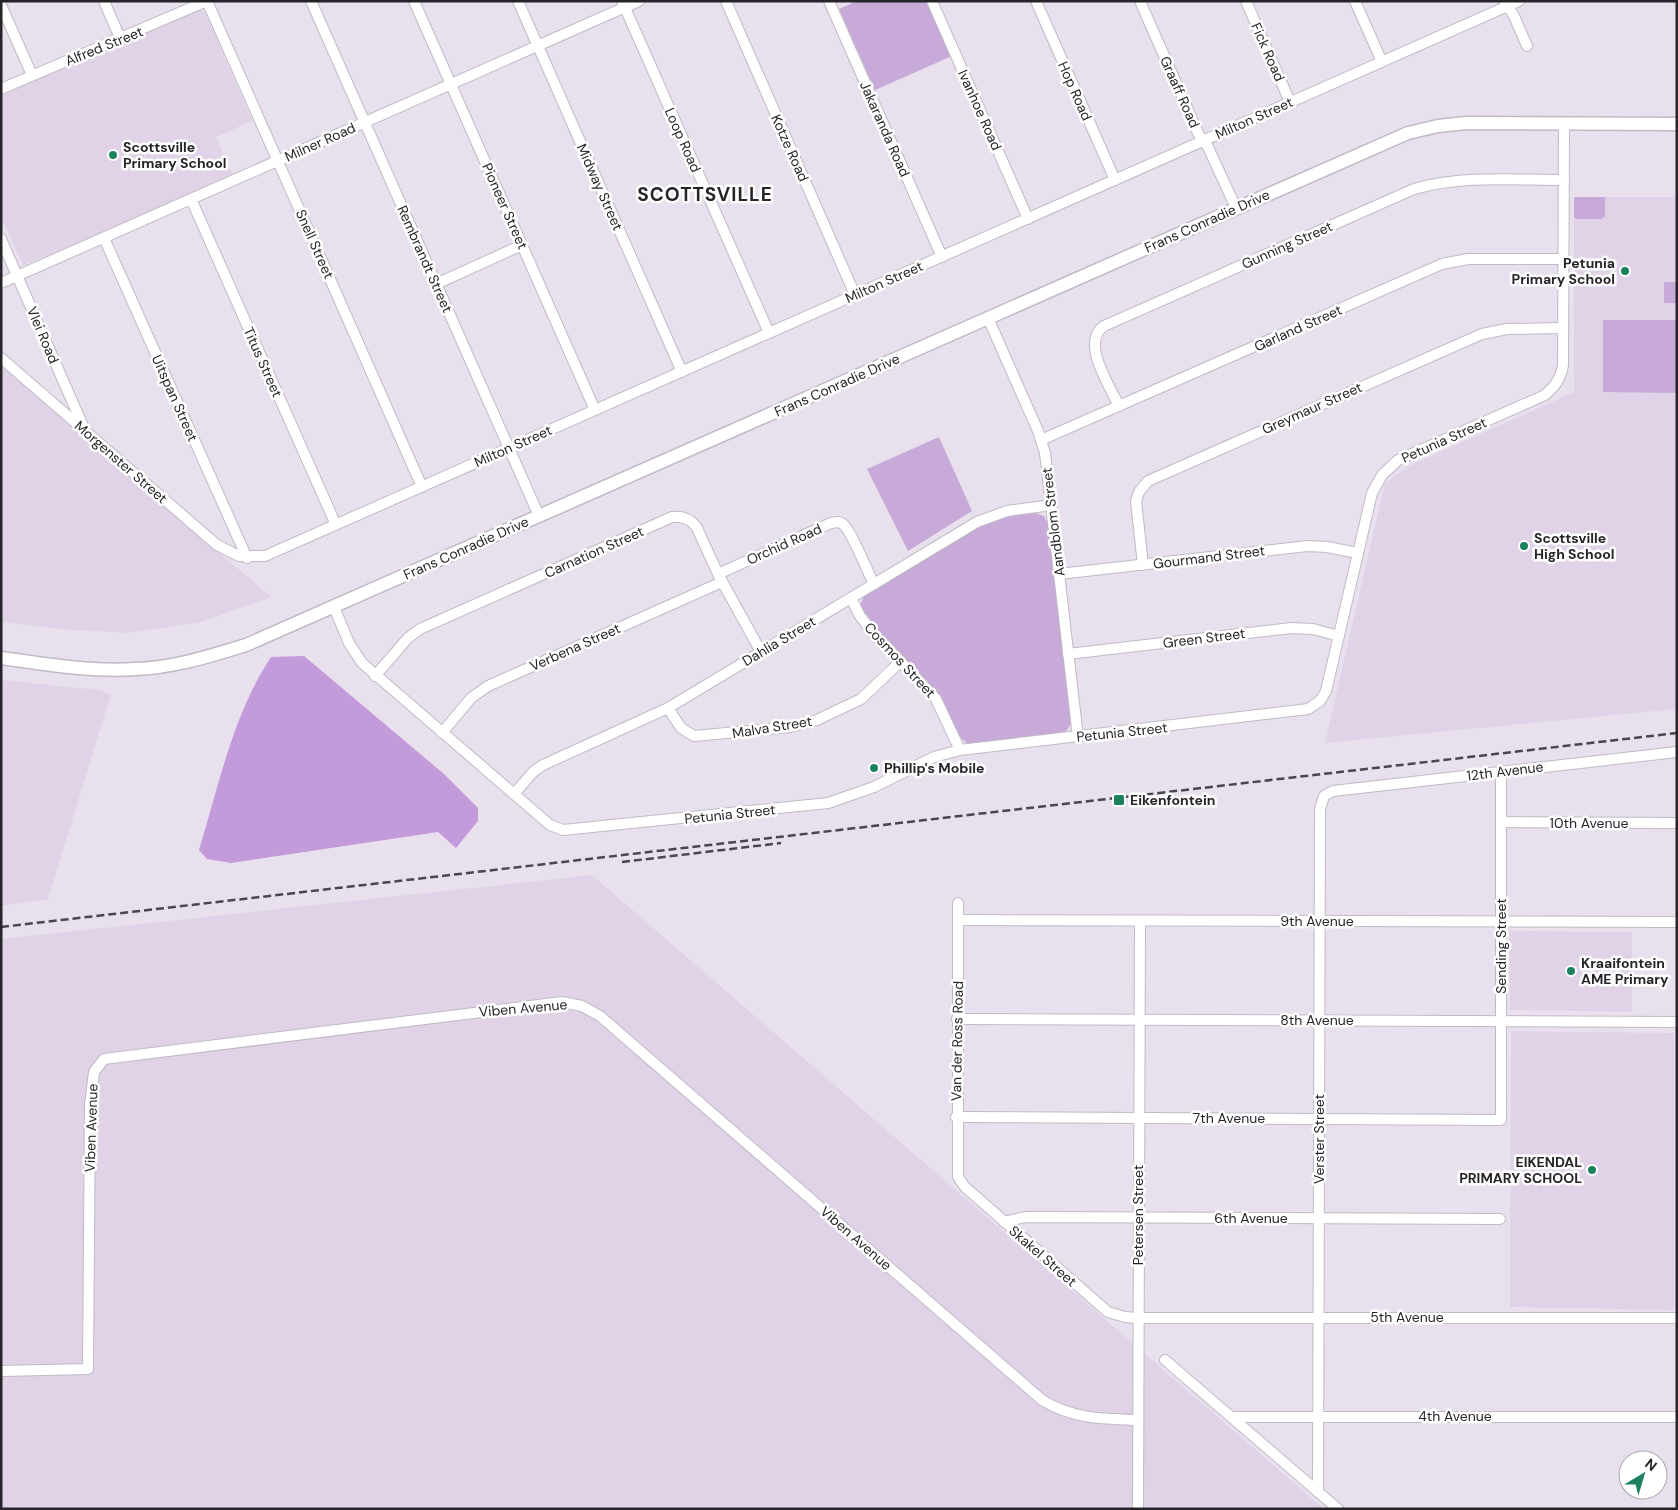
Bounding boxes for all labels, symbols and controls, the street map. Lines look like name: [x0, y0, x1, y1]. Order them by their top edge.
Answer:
street label: Fick Road: [1247, 20, 1289, 84]
street label: Alfred Street: [63, 22, 145, 70]
street label: Graaff Road: [1156, 53, 1204, 131]
street label: Hop Road: [1054, 59, 1096, 123]
street label: Ivanhoe Road: [954, 67, 1006, 153]
street label: Jakaranda Road: [856, 78, 914, 180]
street label: Milton Street: [1212, 93, 1296, 143]
street label: Loop Road: [661, 105, 705, 175]
street label: Kotze Road: [767, 111, 813, 185]
street label: Milner Road: [282, 118, 358, 166]
place label: Scottsville Primary School: [123, 138, 226, 172]
street label: Midway Street: [573, 141, 627, 233]
marker: Scottsville Primary School: [107, 149, 119, 161]
street label: Pioneer Street: [478, 160, 532, 252]
district label: SCOTTSVILLE: [637, 182, 773, 207]
street label: Frans Conradie Drive: [1142, 185, 1272, 257]
street label: Rembrandt Street: [393, 203, 457, 315]
street label: Snell Street: [292, 207, 338, 281]
street label: Gunning Street: [1239, 217, 1335, 273]
place label: Petunia Primary School: [1512, 254, 1615, 288]
street label: Milton Street: [842, 257, 926, 307]
marker: Petunia Primary School: [1619, 265, 1631, 277]
street label: Garland Street: [1251, 301, 1345, 355]
street label: Vlei Road: [23, 304, 63, 366]
street label: Titus Street: [239, 324, 287, 400]
street label: Frans Conradie Drive: [772, 349, 902, 421]
street label: Uitspan Street: [148, 352, 202, 444]
street label: Greymaur Street: [1259, 378, 1365, 438]
street label: Petunia Street: [1399, 413, 1489, 467]
street label: Morgenster Street: [71, 417, 171, 507]
street label: Milton Street: [471, 421, 555, 471]
street label: Aandblom Street: [1037, 467, 1069, 577]
street label: Frans Conradie Drive: [401, 512, 531, 584]
street label: Orchid Road: [744, 519, 824, 569]
street label: Carnation Street: [542, 522, 646, 582]
place label: Scottsville High School: [1534, 529, 1615, 563]
marker: Scottsville High School: [1518, 540, 1530, 552]
street label: Gourmand Street: [1152, 541, 1266, 573]
street label: Dahlia Street: [739, 612, 819, 670]
street label: Verbena Street: [527, 619, 623, 675]
street label: Cosmos Street: [860, 619, 940, 701]
street label: Green Street: [1162, 624, 1246, 652]
street label: Malva Street: [731, 712, 813, 742]
street label: Petunia Street: [1076, 718, 1168, 746]
street label: 12th Avenue: [1466, 757, 1544, 785]
place label: Phillip's Mobile: [884, 759, 984, 777]
marker: Phillip's Mobile: [868, 762, 880, 774]
place label: Eikenfontein: [1130, 791, 1215, 809]
marker: Eikenfontein: [1112, 793, 1126, 807]
street label: Petunia Street: [684, 800, 776, 828]
street label: 10th Avenue: [1550, 814, 1628, 832]
street label: Sending Street: [1492, 898, 1510, 994]
street label: 9th Avenue: [1280, 912, 1354, 930]
place label: Kraaifontein AME Primary: [1581, 954, 1669, 988]
marker: Kraaifontein AME Primary: [1565, 965, 1577, 977]
street label: Van der Ross Road: [947, 981, 967, 1101]
street label: Viben Avenue: [478, 995, 568, 1021]
street label: 8th Avenue: [1280, 1011, 1354, 1029]
street label: Viben Avenue: [80, 1083, 102, 1173]
street label: Verster Street: [1310, 1094, 1328, 1184]
street label: 7th Avenue: [1193, 1109, 1265, 1127]
place label: EIKENDAL PRIMARY SCHOOL: [1459, 1153, 1582, 1187]
marker: EIKENDAL PRIMARY SCHOOL: [1586, 1164, 1598, 1176]
street label: Petersen Street: [1129, 1165, 1147, 1265]
street label: Viben Avenue: [817, 1202, 895, 1274]
street label: 6th Avenue: [1214, 1209, 1288, 1227]
street label: Skakel Street: [1005, 1222, 1081, 1290]
street label: 5th Avenue: [1370, 1308, 1444, 1326]
street label: 4th Avenue: [1418, 1407, 1492, 1425]
north arrow: [1618, 1450, 1668, 1500]
text: N: [1641, 1455, 1661, 1475]

